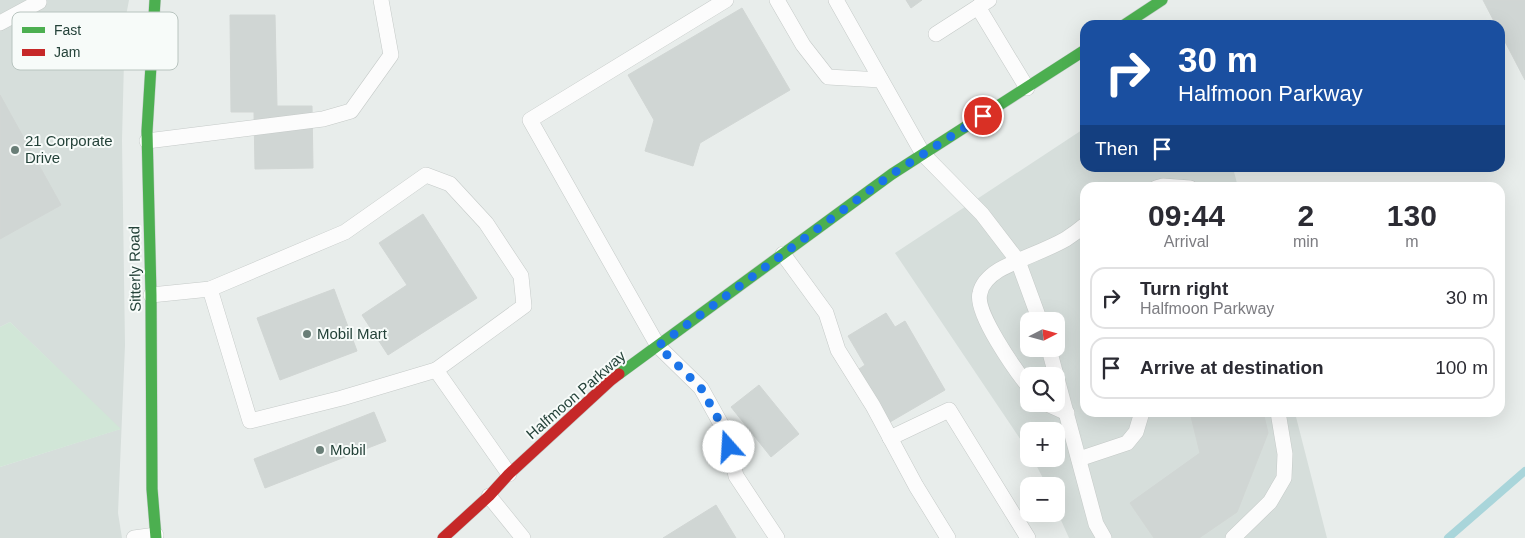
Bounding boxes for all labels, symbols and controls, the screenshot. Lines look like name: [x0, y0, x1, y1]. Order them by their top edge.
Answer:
legend: [12, 12, 178, 70]
text: Fast: [54, 22, 81, 38]
icon: right: [1095, 40, 1160, 105]
text: 30 m: [1178, 40, 1258, 79]
text: Jam: [54, 44, 80, 60]
text: Halfmoon Parkway: [1178, 81, 1363, 106]
pin: [962, 95, 1004, 137]
icon: arrive: [969, 102, 997, 130]
place label: 21 Corporate Drive: [25, 132, 113, 166]
icon: arrive: [1148, 135, 1176, 163]
text: Then: [1095, 138, 1138, 159]
marker: 21 Corporate Drive: [9, 144, 21, 156]
text: 09:44: [1148, 199, 1225, 232]
text: 2: [1297, 199, 1314, 232]
text: 130: [1387, 199, 1437, 232]
street label: Sitterly Road: [125, 226, 144, 312]
text: Arrival: [1164, 233, 1209, 250]
text: min: [1293, 233, 1319, 250]
text: m: [1405, 233, 1418, 250]
text: Turn right: [1140, 278, 1228, 299]
icon: right: [1097, 284, 1125, 312]
text: 30 m: [1446, 287, 1488, 308]
text: Halfmoon Parkway: [1140, 300, 1274, 317]
north arrow: [1020, 312, 1065, 358]
map controls: [1020, 312, 1065, 522]
place label: Mobil Mart: [317, 325, 388, 342]
marker: Mobil Mart: [301, 328, 313, 340]
street label: Halfmoon Parkway: [523, 347, 629, 442]
icon: arrive: [1097, 354, 1125, 382]
text: Arrive at destination: [1140, 357, 1324, 378]
text: 100 m: [1435, 357, 1488, 378]
button: search: [1020, 367, 1065, 412]
position arrow: [702, 420, 754, 472]
button: +: [1020, 422, 1065, 467]
place label: Mobil: [330, 441, 366, 458]
marker: Mobil: [314, 444, 326, 456]
button: −: [1020, 477, 1065, 522]

